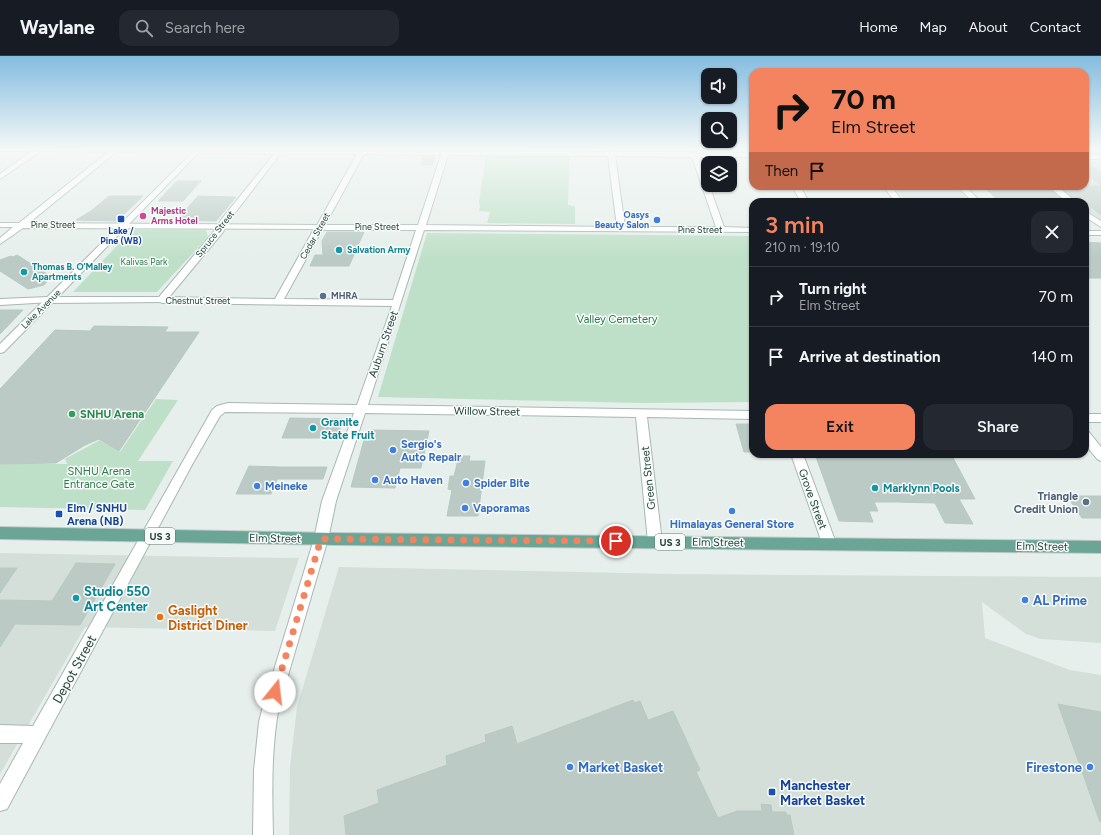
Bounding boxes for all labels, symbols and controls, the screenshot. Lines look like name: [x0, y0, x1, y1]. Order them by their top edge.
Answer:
search box: [119, 10, 399, 46]
text: Waylane: [20, 16, 95, 39]
icon: search: [133, 17, 155, 39]
text: Search here: [165, 19, 245, 37]
text: Home: [859, 19, 898, 36]
text: Map: [920, 19, 947, 36]
text: About: [969, 19, 1008, 36]
text: Contact: [1030, 19, 1081, 36]
map controls: [701, 68, 737, 192]
button: sound: [701, 68, 737, 104]
text: 70 m: [831, 82, 896, 116]
icon: right: [765, 84, 817, 136]
button: search: [701, 112, 737, 148]
text: Elm Street: [831, 116, 916, 138]
button: layers: [701, 156, 737, 192]
icon: arrive: [806, 160, 828, 182]
text: Then: [765, 162, 798, 180]
place label: Majestic Arms Hotel: [151, 205, 198, 226]
street label: Spruce Street: [193, 208, 237, 259]
place label: Oasys Beauty Salon: [595, 209, 650, 230]
street label: Cedar Street: [297, 210, 332, 261]
text: 3 min: [765, 210, 824, 239]
marker: Majestic Arms Hotel: [138, 211, 148, 221]
button: close: [1031, 211, 1073, 253]
marker: Lake / Pine (WB): [116, 214, 126, 224]
marker: Oasys Beauty Salon: [652, 215, 662, 225]
street label: Pine Street: [31, 219, 76, 230]
street label: Pine Street: [355, 221, 400, 232]
street label: Pine Street: [678, 224, 723, 235]
place label: Lake / Pine (WB): [100, 225, 142, 246]
text: 210 m · 19:10: [765, 240, 840, 255]
place label: Salvation Army: [347, 244, 411, 255]
marker: Salvation Army: [334, 245, 344, 255]
park label: Kalivas Park: [121, 256, 168, 267]
place label: Thomas B. O’Malley Apartments: [32, 261, 113, 282]
marker: Thomas B. O’Malley Apartments: [19, 267, 29, 277]
text: Turn right: [799, 280, 867, 298]
icon: right: [765, 286, 787, 308]
street label: Lake Avenue: [19, 287, 63, 331]
text: 70 m: [1039, 288, 1073, 306]
place label: MHRA: [331, 290, 358, 301]
marker: MHRA: [318, 291, 328, 301]
street label: Chestnut Street: [166, 295, 231, 306]
text: Elm Street: [799, 298, 860, 313]
street label: Auburn Street: [366, 309, 401, 379]
park label: Valley Cemetery: [577, 313, 658, 326]
icon: arrive: [765, 346, 787, 368]
text: Arrive at destination: [799, 348, 940, 366]
text: 140 m: [1031, 348, 1073, 366]
street label: Willow Street: [454, 404, 520, 419]
button: Exit: [765, 404, 915, 450]
button: Share: [923, 404, 1073, 450]
place label: SNHU Arena: [80, 408, 144, 421]
marker: SNHU Arena: [67, 409, 77, 419]
place label: Granite State Fruit: [321, 416, 375, 442]
marker: Granite State Fruit: [308, 423, 318, 433]
place label: Sergio's Auto Repair: [401, 438, 462, 464]
marker: Sergio's Auto Repair: [388, 445, 398, 455]
street label: Green Street: [639, 446, 658, 510]
park label: SNHU Arena Entrance Gate: [63, 465, 135, 491]
street label: Grove Street: [796, 467, 829, 531]
place label: Auto Haven: [383, 474, 443, 487]
marker: Auto Haven: [370, 475, 380, 485]
place label: Spider Bite: [474, 477, 530, 490]
marker: Spider Bite: [461, 478, 471, 488]
place label: Meineke: [265, 480, 307, 493]
marker: Meineke: [252, 481, 262, 491]
place label: Marklynn Pools: [883, 482, 960, 495]
marker: Marklynn Pools: [870, 483, 880, 493]
place label: Triangle Credit Union: [1014, 490, 1078, 516]
marker: Triangle Credit Union: [1081, 497, 1091, 507]
place label: Elm / SNHU Arena (NB): [67, 502, 127, 528]
place label: Vaporamas: [473, 502, 530, 515]
marker: Vaporamas: [460, 503, 470, 513]
marker: Himalayas General Store: [727, 506, 737, 516]
marker: Elm / SNHU Arena (NB): [54, 509, 64, 519]
place label: Himalayas General Store: [670, 518, 794, 531]
pin: [599, 524, 633, 558]
road number: US 3: [145, 528, 175, 544]
icon: arrive: [605, 530, 627, 552]
street label: Elm Street: [249, 532, 301, 545]
road number: US 3: [655, 534, 685, 550]
street label: Elm Street: [692, 536, 744, 549]
street label: Elm Street: [1016, 540, 1068, 553]
place label: Studio 550 Art Center: [84, 584, 150, 614]
marker: Studio 550 Art Center: [71, 593, 81, 603]
place label: AL Prime: [1033, 593, 1087, 608]
marker: AL Prime: [1020, 595, 1030, 605]
place label: Gaslight District Diner: [168, 603, 248, 633]
marker: Gaslight District Diner: [155, 612, 165, 622]
street label: Depot Street: [50, 632, 99, 706]
position arrow: [254, 671, 296, 713]
place label: Market Basket: [578, 760, 663, 775]
place label: Firestone: [1026, 760, 1082, 775]
marker: Market Basket: [565, 762, 575, 772]
marker: Firestone: [1085, 762, 1095, 772]
place label: Manchester Market Basket: [780, 778, 865, 808]
marker: Manchester Market Basket: [767, 787, 777, 797]

